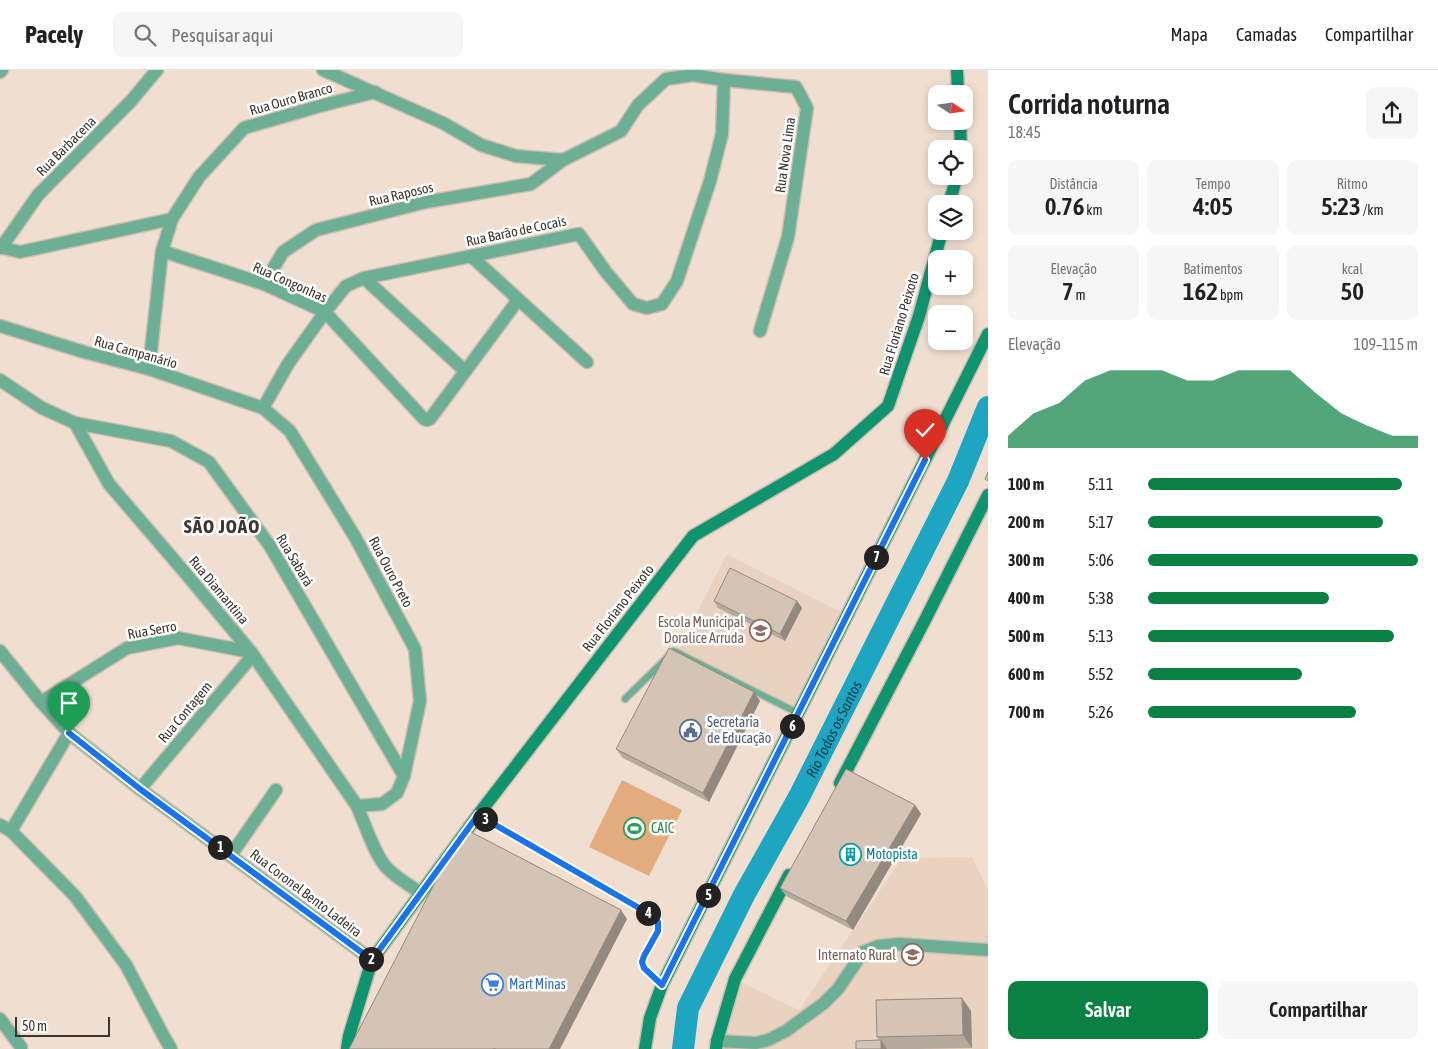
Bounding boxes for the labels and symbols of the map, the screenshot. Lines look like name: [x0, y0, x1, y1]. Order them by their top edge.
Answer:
street label: Rua Ouro Branco: [248, 80, 334, 118]
north arrow: [928, 85, 972, 130]
street label: Rua Barbacena: [33, 113, 99, 179]
street label: Rua Nova Lima: [772, 116, 798, 194]
street label: Rua Raposos: [367, 179, 435, 209]
street label: Rua Barão de Cocais: [465, 213, 568, 249]
street label: Rua Congonhas: [251, 259, 329, 305]
street label: Rua Floriano Peixoto: [876, 271, 922, 377]
street label: Rua Campanário: [93, 333, 179, 371]
pin: [904, 409, 946, 460]
district label: SÃO JOÃO: [184, 515, 260, 537]
street label: Rua Sabará: [273, 531, 317, 589]
street label: Rua Ouro Preto: [366, 534, 416, 610]
pin: 7: [864, 544, 888, 570]
street label: Rua Diamantina: [186, 553, 252, 627]
street label: Rua Floriano Peixoto: [579, 561, 657, 655]
place label: Escola Municipal Doralice Arruda: [658, 614, 744, 646]
street label: Rua Serro: [126, 618, 178, 642]
school or university icon: Escola Municipal Doralice Arruda: [748, 618, 772, 642]
street label: Rua Contagem: [155, 678, 215, 746]
water label: Rio Todos os Santos: [802, 678, 865, 780]
pin: [48, 682, 90, 733]
place label: Secretaria de Educação: [707, 714, 771, 746]
pin: 6: [780, 714, 804, 738]
public building icon: Secretaria de Educação: [679, 718, 703, 742]
pin: 3: [472, 806, 498, 832]
sports icon: CAIC: [623, 816, 647, 840]
place label: CAIC: [651, 820, 675, 836]
pin: 1: [208, 834, 232, 860]
building icon: Motopista: [838, 842, 862, 866]
street label: Rua Coronel Bento Ladeira: [247, 846, 365, 940]
place label: Motopista: [866, 846, 918, 862]
pin: 5: [696, 882, 720, 908]
pin: 4: [636, 900, 660, 926]
school or university icon: Internato Rural: [900, 943, 924, 967]
pin: 2: [358, 946, 384, 972]
place label: Internato Rural: [818, 947, 896, 963]
supermarket icon: Mart Minas: [481, 972, 505, 996]
place label: Mart Minas: [509, 976, 566, 992]
scale bar: [15, 1014, 110, 1037]

